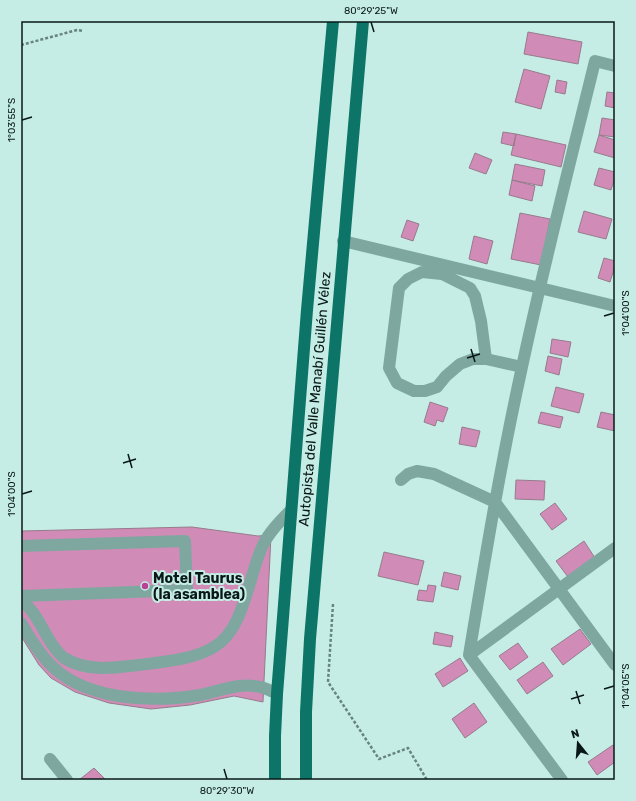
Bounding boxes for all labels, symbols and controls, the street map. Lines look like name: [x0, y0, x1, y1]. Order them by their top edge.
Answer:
text: 80°29'25"W: [344, 5, 398, 17]
text: 1°03'55"S: [6, 98, 18, 142]
street label: Autopista del Valle Manabí Guillén Vélez: [295, 271, 335, 527]
text: 1°04'00"S: [620, 290, 632, 336]
text: 1°04'00"S: [6, 471, 18, 517]
place label: Motel Taurus (la asamblea): [153, 570, 245, 603]
marker: Motel Taurus (la asamblea): [140, 581, 150, 591]
text: 1°04'05"S: [620, 664, 632, 708]
north arrow: [558, 723, 598, 763]
text: N: [570, 727, 581, 741]
text: 80°29'30"W: [200, 785, 254, 797]

